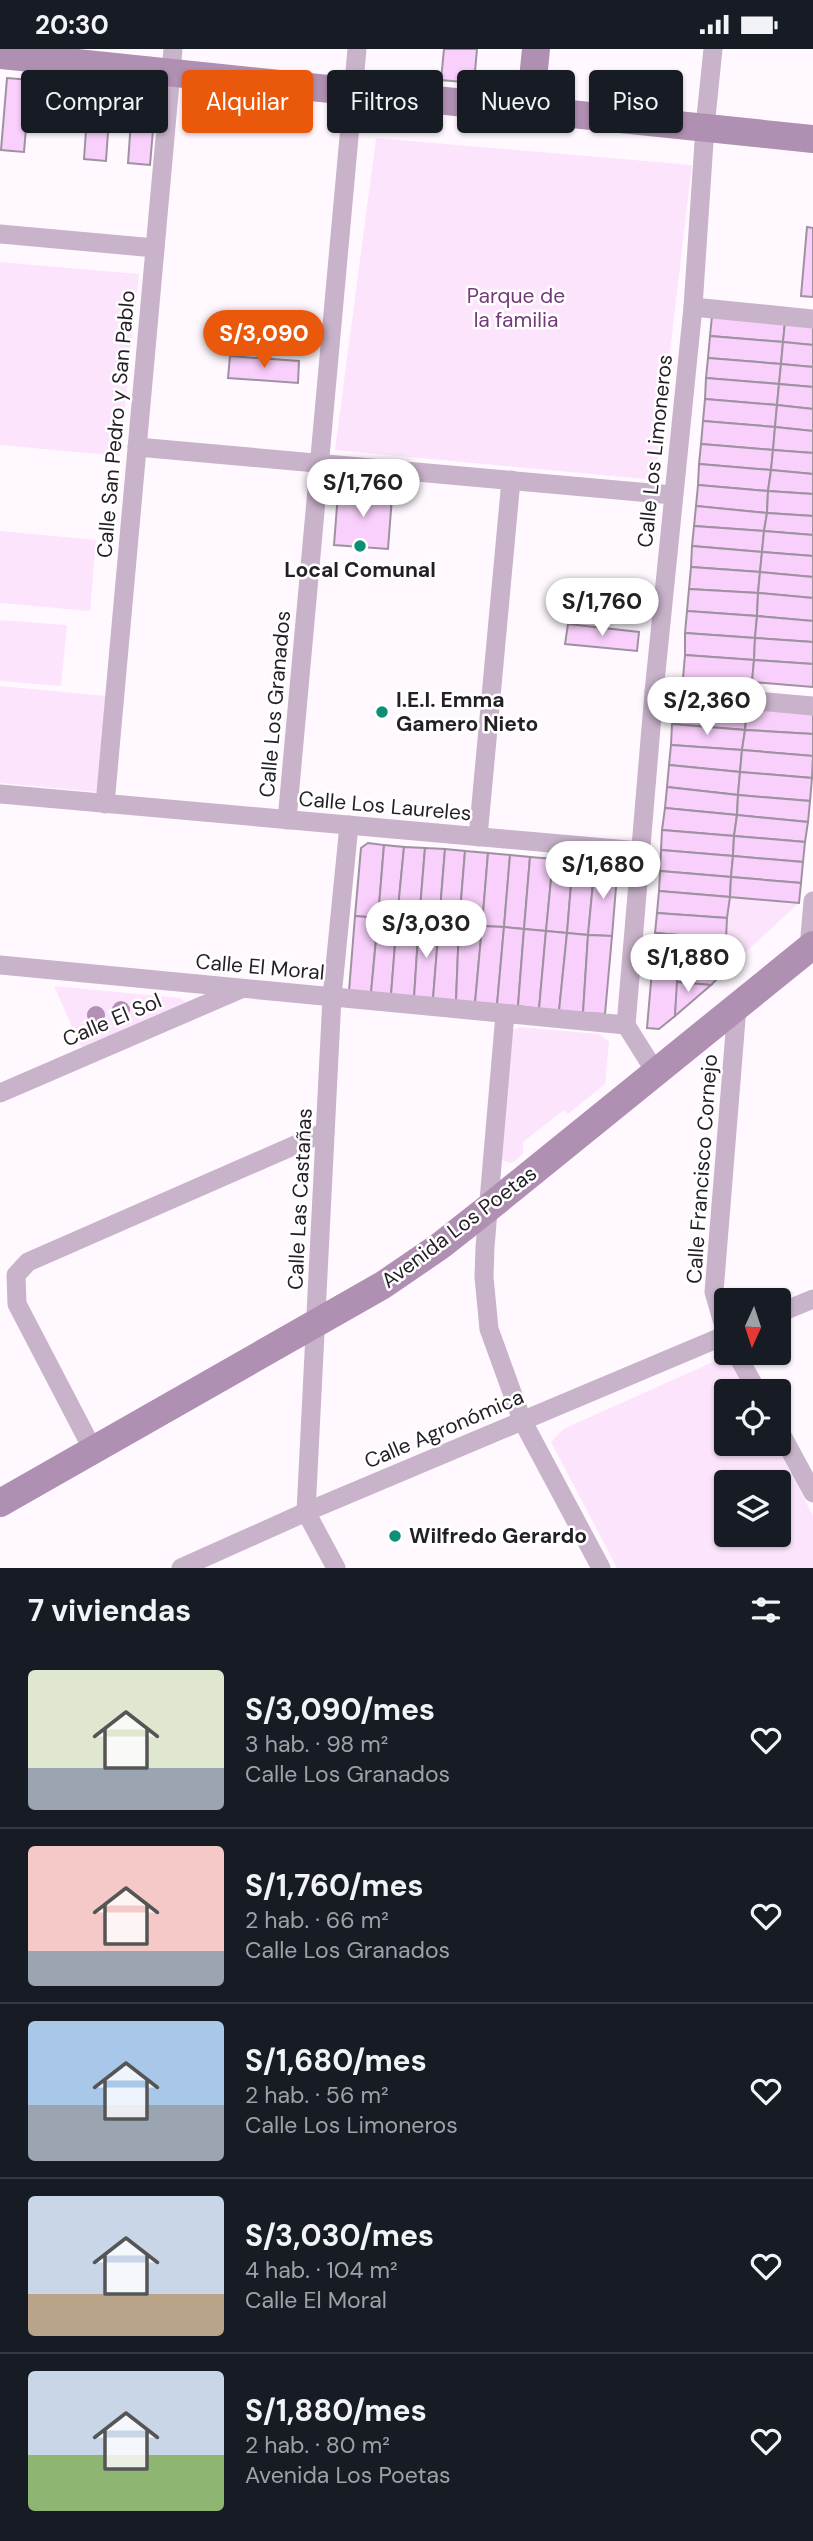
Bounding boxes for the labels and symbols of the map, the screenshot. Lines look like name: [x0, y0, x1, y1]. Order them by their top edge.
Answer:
park label: Parque de la familia: [467, 282, 565, 334]
street label: Calle San Pedro y San Pablo: [90, 289, 142, 559]
pin: S/3,090: [199, 311, 329, 370]
street label: Calle Los Limoneros: [631, 353, 679, 549]
pin: S/1,760: [298, 459, 428, 519]
marker: Local Comunal: [352, 538, 368, 554]
place label: Local Comunal: [284, 556, 436, 584]
pin: S/1,760: [537, 579, 667, 638]
street label: Calle Los Granados: [253, 609, 297, 799]
pin: S/2,360: [642, 677, 772, 737]
place label: I.E.I. Emma Gamero Nieto: [396, 686, 538, 738]
marker: I.E.I. Emma Gamero Nieto: [374, 704, 390, 720]
street label: Calle Los Laureles: [297, 784, 473, 828]
pin: S/1,680: [538, 841, 668, 901]
pin: S/3,030: [361, 901, 491, 960]
pin: S/1,880: [623, 935, 753, 994]
street label: Calle El Moral: [194, 947, 326, 987]
street label: Calle El Sol: [58, 987, 166, 1053]
street label: Calle Francisco Cornejo: [680, 1053, 724, 1285]
street label: Calle Las Castañas: [281, 1107, 319, 1291]
street label: Avenida Los Poetas: [376, 1159, 542, 1295]
north arrow: [714, 1288, 791, 1365]
street label: Calle Agronómica: [360, 1383, 528, 1475]
place label: Wilfredo Gerardo: [409, 1522, 587, 1550]
marker: Wilfredo Gerardo: [387, 1528, 403, 1544]

